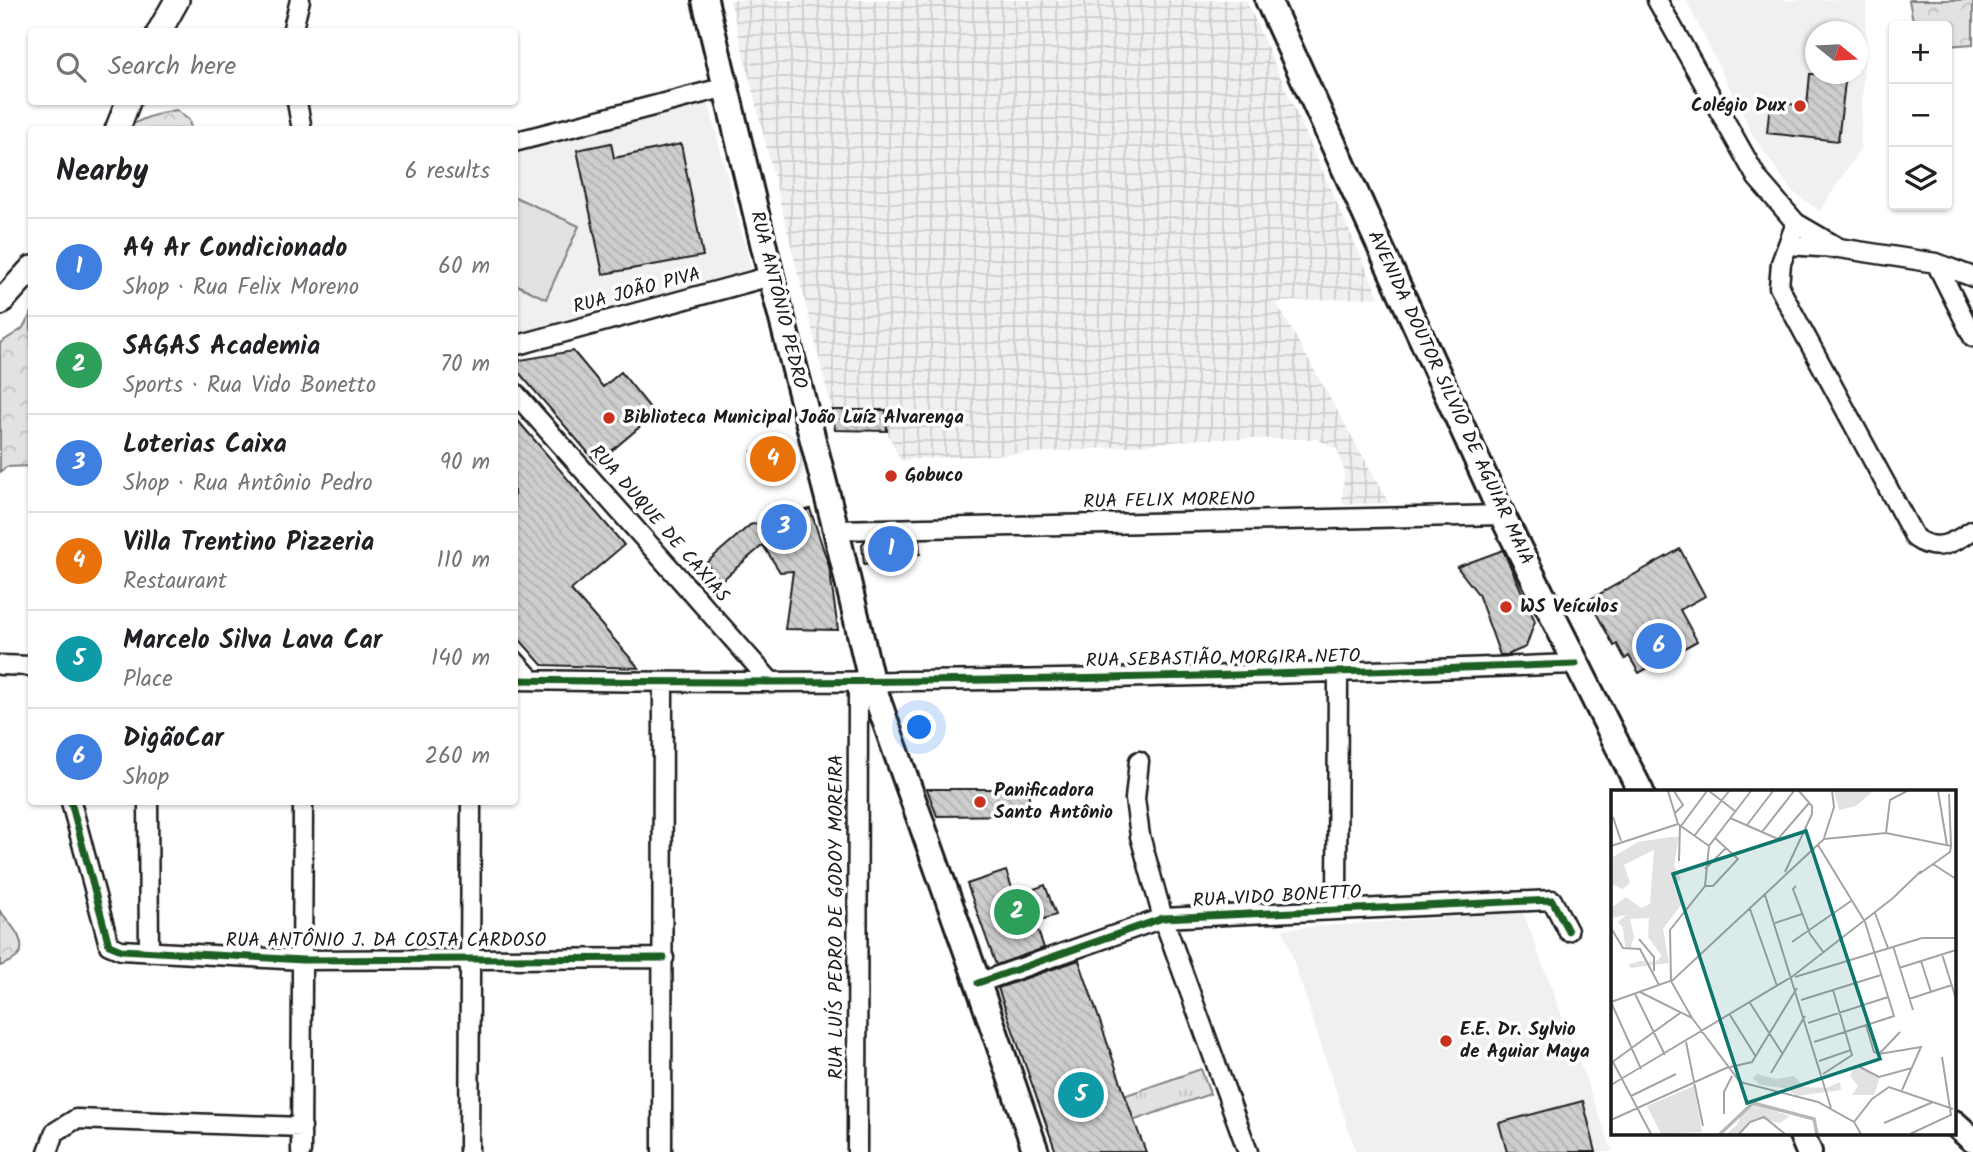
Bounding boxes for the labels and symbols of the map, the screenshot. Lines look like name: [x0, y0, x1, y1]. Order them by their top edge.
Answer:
north arrow: [1805, 21, 1868, 84]
place label: Colégio Dux: [1691, 91, 1787, 121]
marker: Colégio Dux: [1792, 98, 1808, 114]
street label: RUA ANTÔNIO PEDRO: [741, 208, 815, 392]
street label: AVENIDA DOUTOR SILVIO DE AGUIAR MAIA: [1359, 226, 1541, 570]
street label: RUA JOÃO PIVA: [570, 260, 704, 322]
place label: Biblioteca Municipal João Luíz Alvarenga: [623, 403, 964, 433]
marker: Biblioteca Municipal João Luíz Alvarenga: [601, 410, 617, 426]
pin: 4: [750, 433, 796, 485]
street label: RUA DUQUE DE CAXIAS: [582, 438, 736, 610]
place label: Gobuco: [905, 461, 963, 491]
marker: Gobuco: [883, 468, 899, 484]
street label: RUA FELIX MORENO: [1083, 484, 1255, 517]
pin: 3: [761, 501, 807, 553]
pin: 1: [868, 523, 914, 575]
place label: WS Veículos: [1520, 592, 1618, 622]
marker: WS Veículos: [1498, 599, 1514, 615]
pin: 6: [1636, 620, 1682, 672]
street label: RUA SEBASTIÃO MORGIRA NETO: [1085, 642, 1361, 676]
your location: [902, 710, 936, 744]
street label: RUA LUÍS PEDRO DE GODOY MOREIRA: [822, 754, 852, 1080]
place label: Panificadora Santo Antônio: [994, 776, 1113, 828]
inset map: [1611, 790, 1955, 1134]
marker: Panificadora Santo Antônio: [972, 794, 988, 810]
street label: RUA VIDO BONETTO: [1192, 878, 1362, 916]
pin: 2: [994, 886, 1040, 938]
street label: RUA ANTÔNIO J. DA COSTA CARDOSO: [226, 926, 547, 956]
place label: E.E. Dr. Sylvio de Aguiar Maya: [1460, 1015, 1590, 1067]
marker: E.E. Dr. Sylvio de Aguiar Maya: [1438, 1033, 1454, 1049]
pin: 5: [1058, 1069, 1104, 1121]

